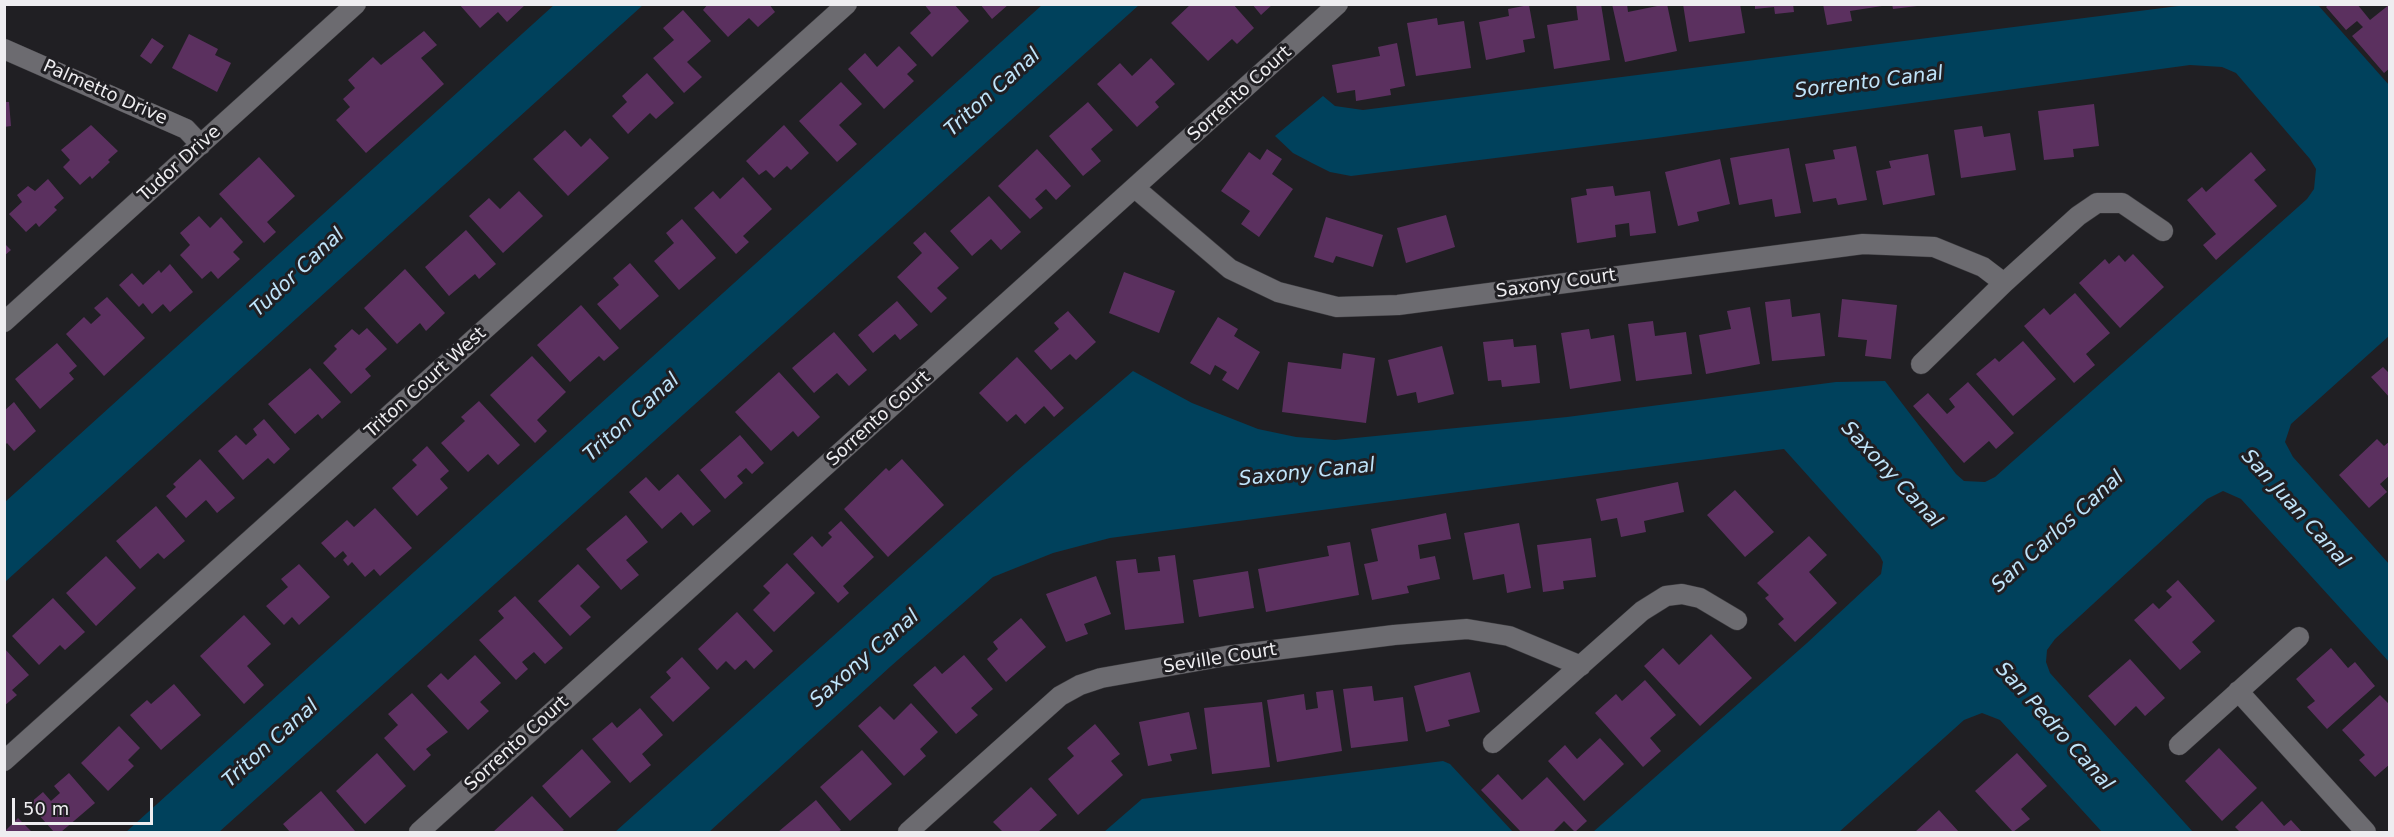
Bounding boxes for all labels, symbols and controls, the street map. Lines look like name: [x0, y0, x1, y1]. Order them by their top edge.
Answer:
street label: Sorrento Court: [1184, 42, 1296, 146]
water label: Triton Canal: [940, 44, 1046, 142]
street label: Palmetto Drive: [40, 56, 170, 130]
water label: Sorrento Canal: [1793, 62, 1945, 104]
street label: Tudor Drive: [134, 121, 226, 207]
water label: Tudor Canal: [246, 224, 350, 322]
street label: Saxony Court: [1495, 265, 1617, 303]
street label: Triton Court West: [361, 323, 491, 443]
street label: Sorrento Court: [823, 367, 935, 471]
water label: Triton Canal: [579, 369, 685, 467]
water label: Saxony Canal: [1836, 417, 1946, 533]
water label: San Juan Canal: [2236, 445, 2354, 573]
water label: Saxony Canal: [1238, 454, 1376, 492]
water label: San Carlos Canal: [1987, 466, 2129, 598]
water label: Saxony Canal: [806, 605, 924, 713]
street label: Seville Court: [1162, 639, 1278, 679]
water label: San Pedro Canal: [1990, 658, 2118, 796]
street label: Sorrento Court: [461, 692, 573, 796]
water label: Triton Canal: [218, 695, 324, 793]
scale bar: [15, 786, 156, 824]
text: 50 m: [23, 798, 69, 819]

